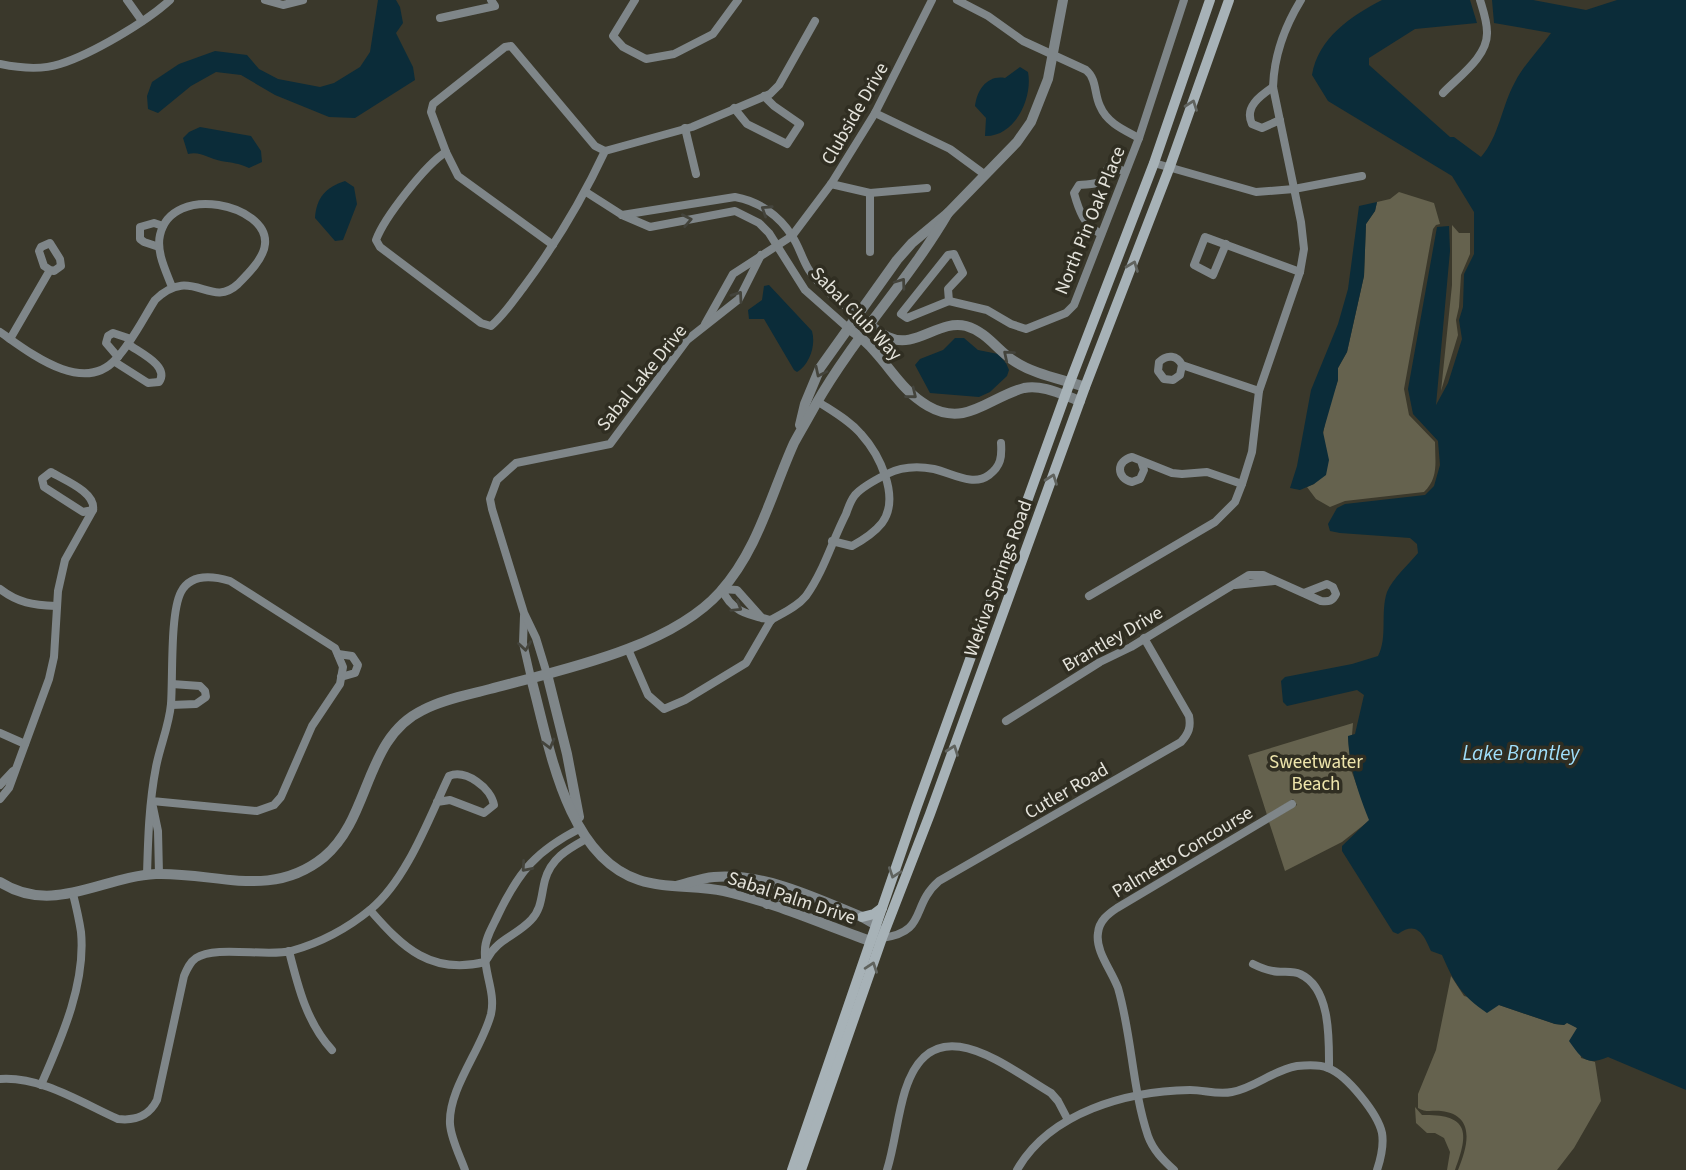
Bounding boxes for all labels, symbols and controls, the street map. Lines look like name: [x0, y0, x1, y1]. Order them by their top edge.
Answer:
street label: Clubside Drive: [815, 58, 896, 170]
one-way arrow: [1184, 99, 1198, 111]
street label: North Pin Oak Place: [1048, 142, 1132, 299]
one-way arrow: [761, 205, 774, 218]
one-way arrow: [681, 213, 693, 228]
one-way arrow: [1124, 260, 1138, 272]
street label: Sabal Club Way: [804, 261, 908, 367]
one-way arrow: [893, 278, 906, 291]
one-way arrow: [730, 291, 742, 304]
street label: Sabal Lake Drive: [591, 319, 694, 437]
one-way arrow: [1003, 351, 1016, 363]
one-way arrow: [814, 365, 828, 377]
one-way arrow: [903, 386, 916, 398]
one-way arrow: [1044, 473, 1058, 485]
street label: Wekiva Springs Road: [958, 496, 1039, 661]
one-way arrow: [729, 598, 742, 611]
street label: Brantley Drive: [1058, 600, 1168, 679]
one-way arrow: [517, 640, 532, 652]
one-way arrow: [541, 738, 555, 750]
water label: Lake Brantley: [1463, 738, 1581, 768]
one-way arrow: [945, 744, 959, 757]
park label: Sweetwater Beach: [1269, 749, 1363, 798]
street label: Cutler Road: [1020, 756, 1114, 826]
street label: Palmetto Concourse: [1107, 800, 1258, 905]
one-way arrow: [522, 859, 534, 872]
street label: Sabal Palm Drive: [724, 865, 859, 932]
one-way arrow: [888, 867, 902, 879]
one-way arrow: [864, 961, 878, 973]

